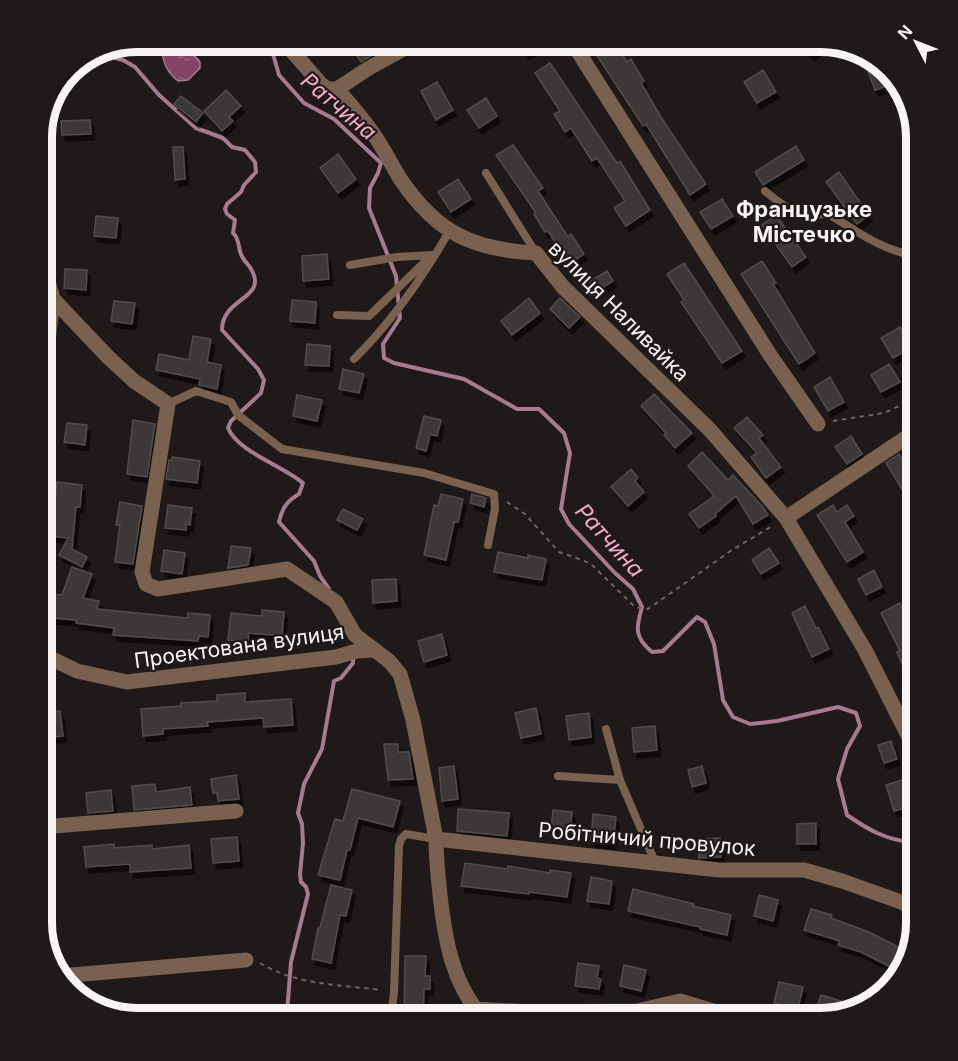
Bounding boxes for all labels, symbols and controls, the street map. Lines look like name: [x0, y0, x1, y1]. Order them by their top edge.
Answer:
north arrow: [886, 12, 946, 72]
text: N: [893, 21, 916, 43]
water label: Ратчина: [296, 67, 382, 145]
district label: Французьке Містечко: [736, 196, 872, 247]
street label: вулиця Наливайка: [544, 236, 694, 386]
water label: Ратчина: [570, 498, 650, 582]
street label: Проектована вулиця: [132, 619, 346, 673]
street label: Робітничий провулок: [537, 817, 757, 861]

